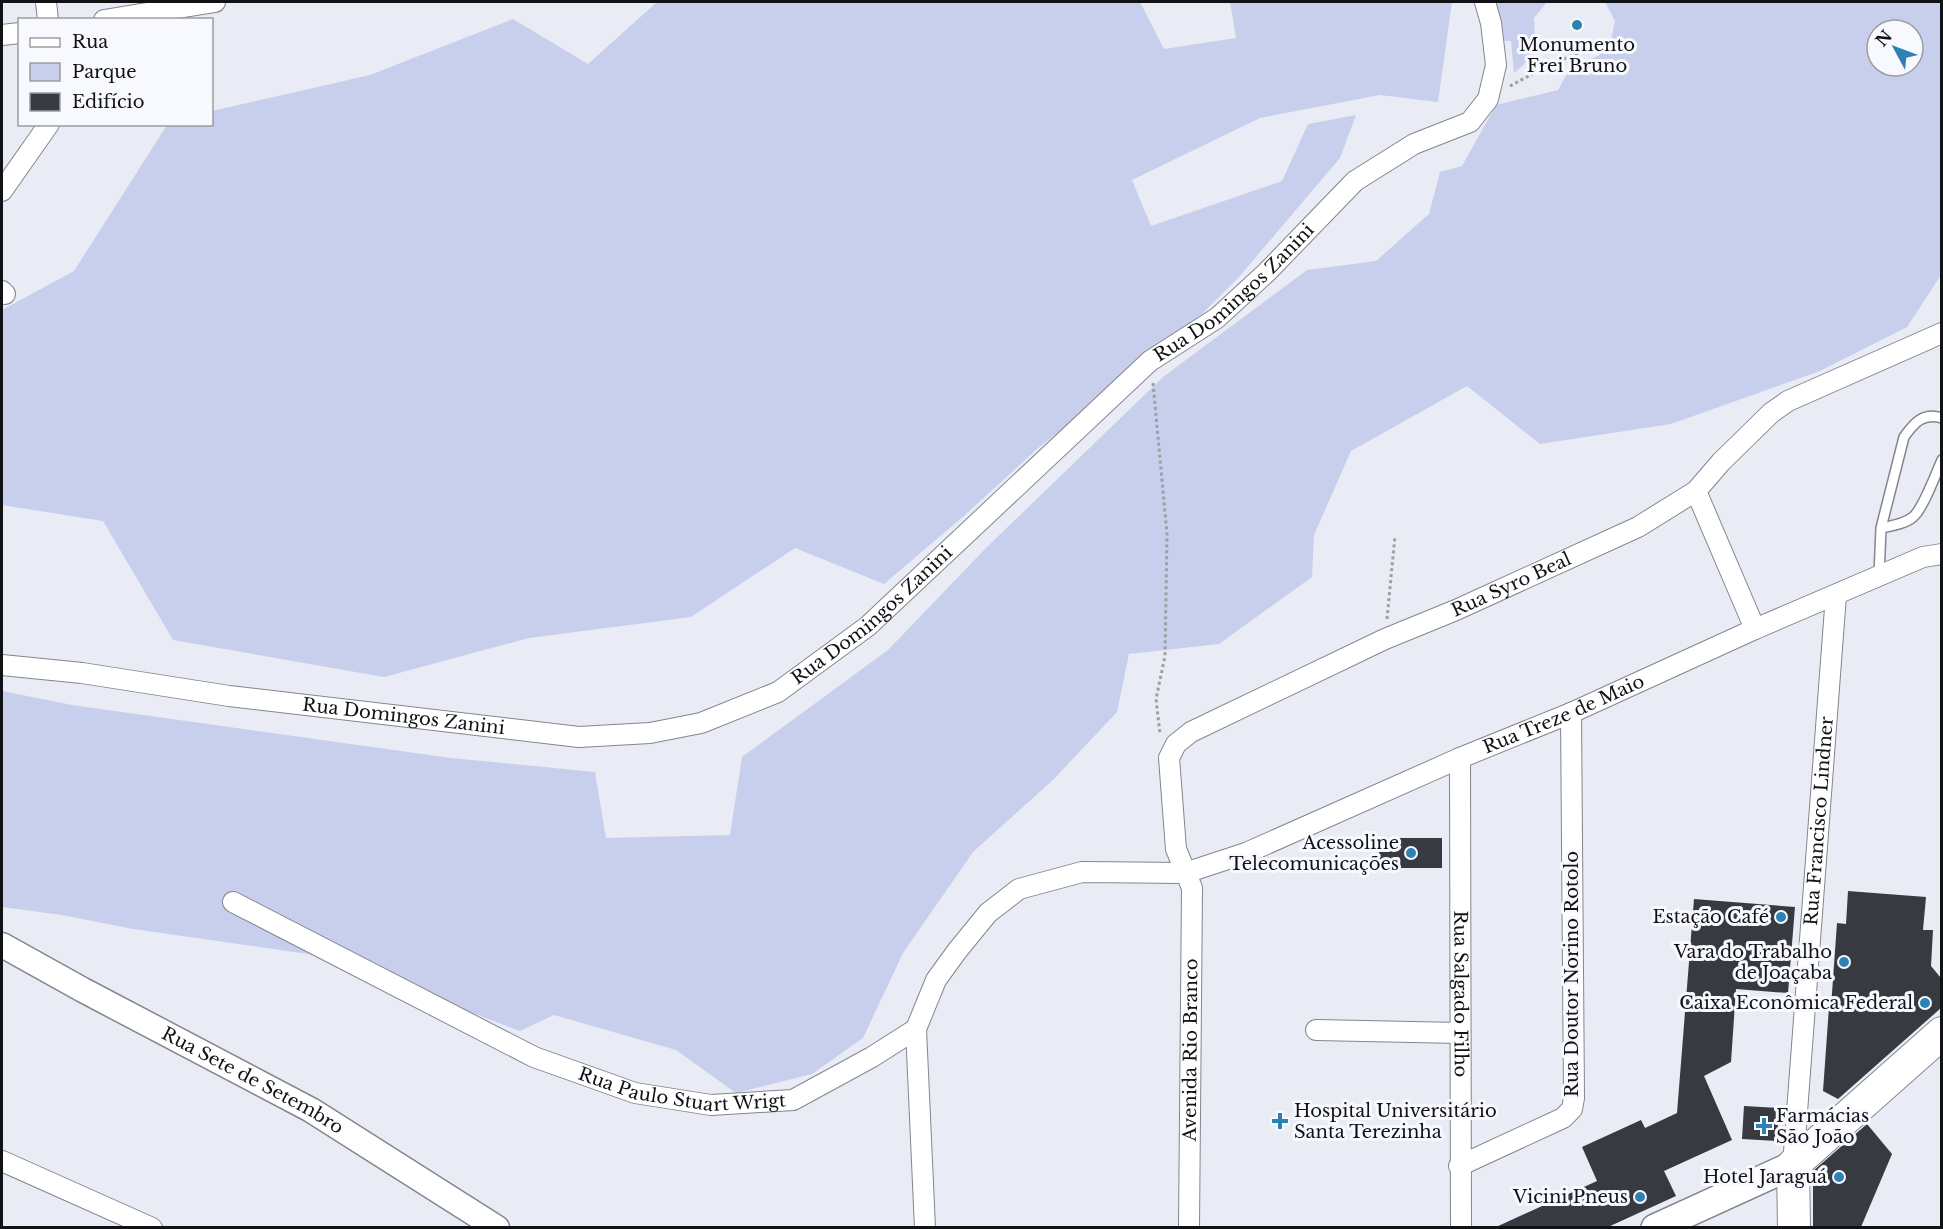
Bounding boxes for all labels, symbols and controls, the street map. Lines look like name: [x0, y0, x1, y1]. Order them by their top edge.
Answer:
legend: [18, 18, 213, 126]
marker: Monumento Frei Bruno: [1570, 18, 1584, 32]
north arrow: [1865, 18, 1925, 78]
text: N: [1871, 26, 1896, 50]
text: Rua: [72, 31, 108, 53]
place label: Monumento Frei Bruno: [1519, 34, 1635, 77]
text: Parque: [72, 61, 137, 83]
text: Edifício: [72, 91, 145, 113]
street label: Rua Domingos Zanini: [1150, 219, 1319, 366]
street label: Rua Domingos Zanini: [787, 542, 957, 689]
street label: Rua Syro Beal: [1448, 548, 1575, 622]
street label: Rua Treze de Maio: [1480, 670, 1648, 758]
street label: Rua Domingos Zanini: [301, 694, 506, 739]
street label: Rua Francisco Lindner: [1800, 715, 1838, 926]
place label: Acessoline Telecomunicações: [1229, 832, 1399, 875]
marker: Acessoline Telecomunicações: [1404, 846, 1418, 860]
street label: Rua Doutor Norino Rotolo: [1561, 851, 1583, 1097]
place label: Estação Café: [1652, 906, 1769, 928]
marker: Estação Café: [1774, 910, 1788, 924]
street label: Rua Salgado Filho: [1449, 911, 1472, 1077]
place label: Vara do Trabalho de Joaçaba: [1673, 941, 1832, 984]
marker: Vara do Trabalho de Joaçaba: [1837, 955, 1851, 969]
street label: Avenida Rio Branco: [1179, 958, 1202, 1143]
place label: Caixa Econômica Federal: [1679, 992, 1913, 1014]
marker: Caixa Econômica Federal: [1918, 996, 1932, 1010]
street label: Rua Sete de Setembro: [158, 1022, 348, 1139]
street label: Rua Paulo Stuart Wrigt: [575, 1063, 786, 1116]
place label: Hospital Universitário Santa Terezinha: [1294, 1100, 1497, 1143]
place label: Farmácias São João: [1776, 1105, 1869, 1148]
marker: Hospital Universitário Santa Terezinha: [1271, 1112, 1289, 1130]
marker: Farmácias São João: [1757, 1119, 1771, 1133]
place label: Hotel Jaraguá: [1703, 1166, 1827, 1188]
marker: Hotel Jaraguá: [1832, 1170, 1846, 1184]
place label: Vicini Pneus: [1512, 1186, 1628, 1208]
marker: Vicini Pneus: [1633, 1190, 1647, 1204]

